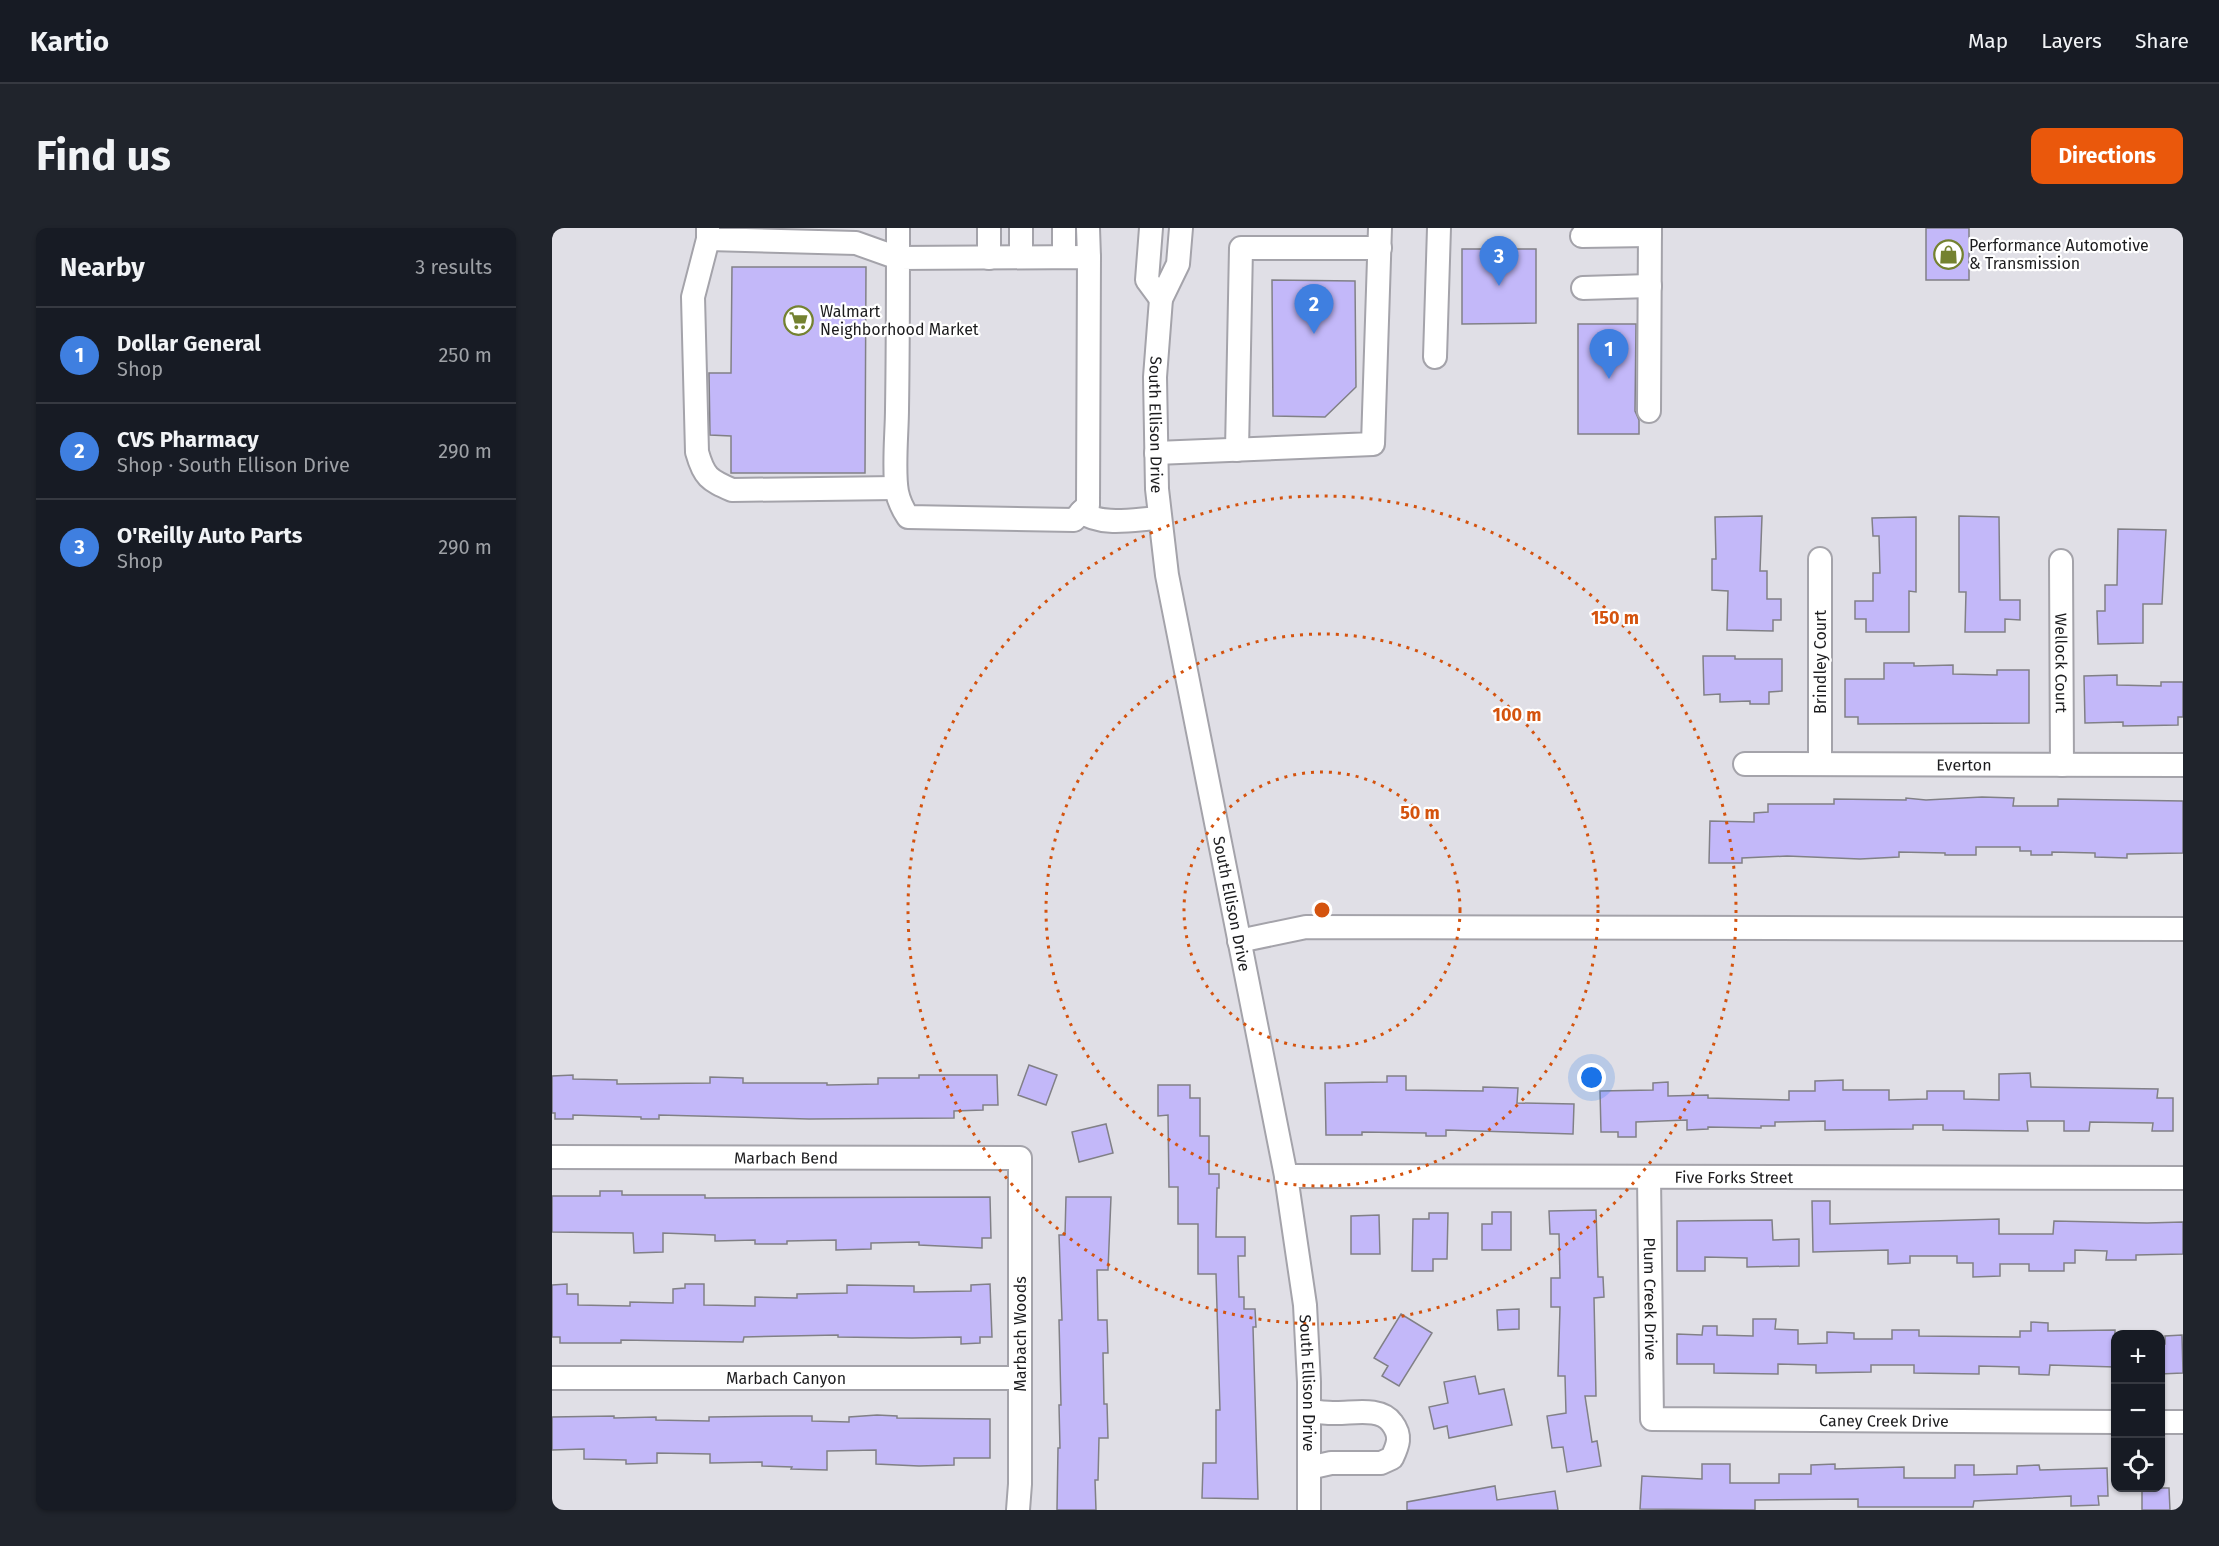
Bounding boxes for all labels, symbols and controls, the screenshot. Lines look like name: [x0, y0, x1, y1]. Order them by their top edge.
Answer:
text: Kartio: [30, 25, 109, 58]
text: Map: [1968, 28, 2008, 54]
text: Layers: [2041, 28, 2102, 54]
text: Share: [2135, 28, 2189, 54]
button: Directions: [2031, 128, 2183, 184]
text: Find us: [36, 131, 171, 181]
pin: 3: [1480, 236, 1518, 286]
place label: Performance Automotive & Transmission: [1969, 236, 2149, 273]
shop icon: Performance Automotive & Transmission: [1932, 238, 1964, 270]
text: Nearby: [60, 252, 145, 283]
text: 3 results: [415, 255, 492, 279]
pin: 2: [1294, 285, 1334, 334]
place label: Walmart Neighborhood Market: [820, 302, 979, 339]
supermarket icon: Walmart Neighborhood Market: [783, 304, 815, 336]
text: Dollar General: [117, 330, 261, 357]
pin: 1: [1590, 330, 1628, 379]
text: 1: [75, 343, 84, 367]
text: 250 m: [438, 343, 492, 367]
street label: South Ellison Drive: [1145, 355, 1166, 494]
text: Shop: [117, 357, 163, 381]
text: CVS Pharmacy: [117, 426, 259, 453]
text: 2: [74, 439, 85, 463]
text: 290 m: [438, 439, 492, 463]
text: Shop · South Ellison Drive: [117, 453, 350, 477]
text: O'Reilly Auto Parts: [117, 522, 302, 549]
text: 3: [74, 535, 85, 559]
text: 290 m: [438, 535, 492, 559]
text: Shop: [117, 549, 163, 573]
text: 150 m: [1591, 607, 1639, 629]
street label: Brindley Court: [1811, 610, 1830, 714]
street label: Wellock Court: [2051, 613, 2071, 713]
text: 100 m: [1493, 704, 1541, 726]
street label: Everton: [1936, 755, 1992, 775]
text: 50 m: [1400, 802, 1440, 824]
street label: South Ellison Drive: [1209, 835, 1254, 973]
centre of rings: [1312, 900, 1332, 920]
your location: [1577, 1063, 1606, 1092]
street label: Marbach Bend: [734, 1148, 838, 1168]
street label: Five Forks Street: [1675, 1168, 1794, 1187]
street label: Plum Creek Drive: [1640, 1237, 1660, 1361]
street label: Marbach Woods: [1011, 1276, 1030, 1392]
street label: South Ellison Drive: [1296, 1314, 1318, 1452]
map controls: [2111, 1330, 2165, 1492]
button: +: [2111, 1330, 2165, 1384]
street label: Marbach Canyon: [726, 1369, 846, 1388]
button: −: [2111, 1384, 2165, 1438]
street label: Caney Creek Drive: [1819, 1411, 1949, 1431]
button: locate: [2111, 1438, 2165, 1492]

